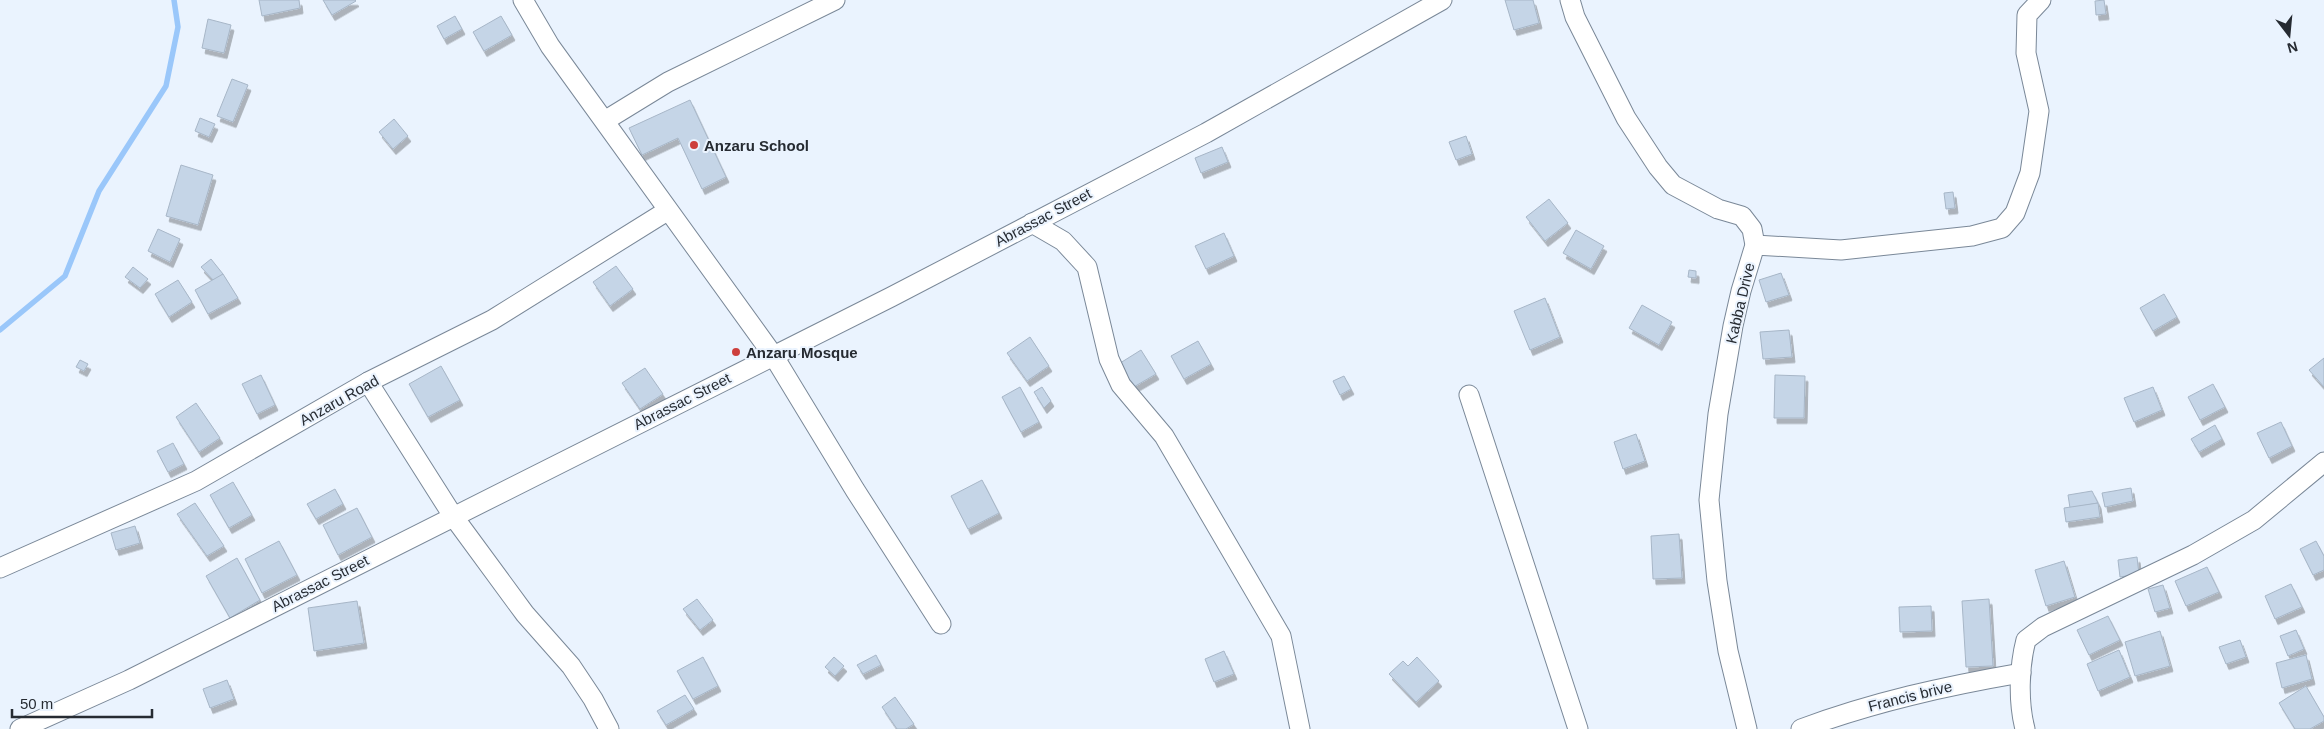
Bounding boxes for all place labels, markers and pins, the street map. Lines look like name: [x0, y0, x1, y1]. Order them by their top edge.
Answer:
place label: Anzaru School: [704, 137, 809, 154]
marker: Anzaru School: [688, 139, 700, 151]
place label: Anzaru Mosque: [746, 344, 858, 361]
marker: Anzaru Mosque: [730, 346, 742, 358]

